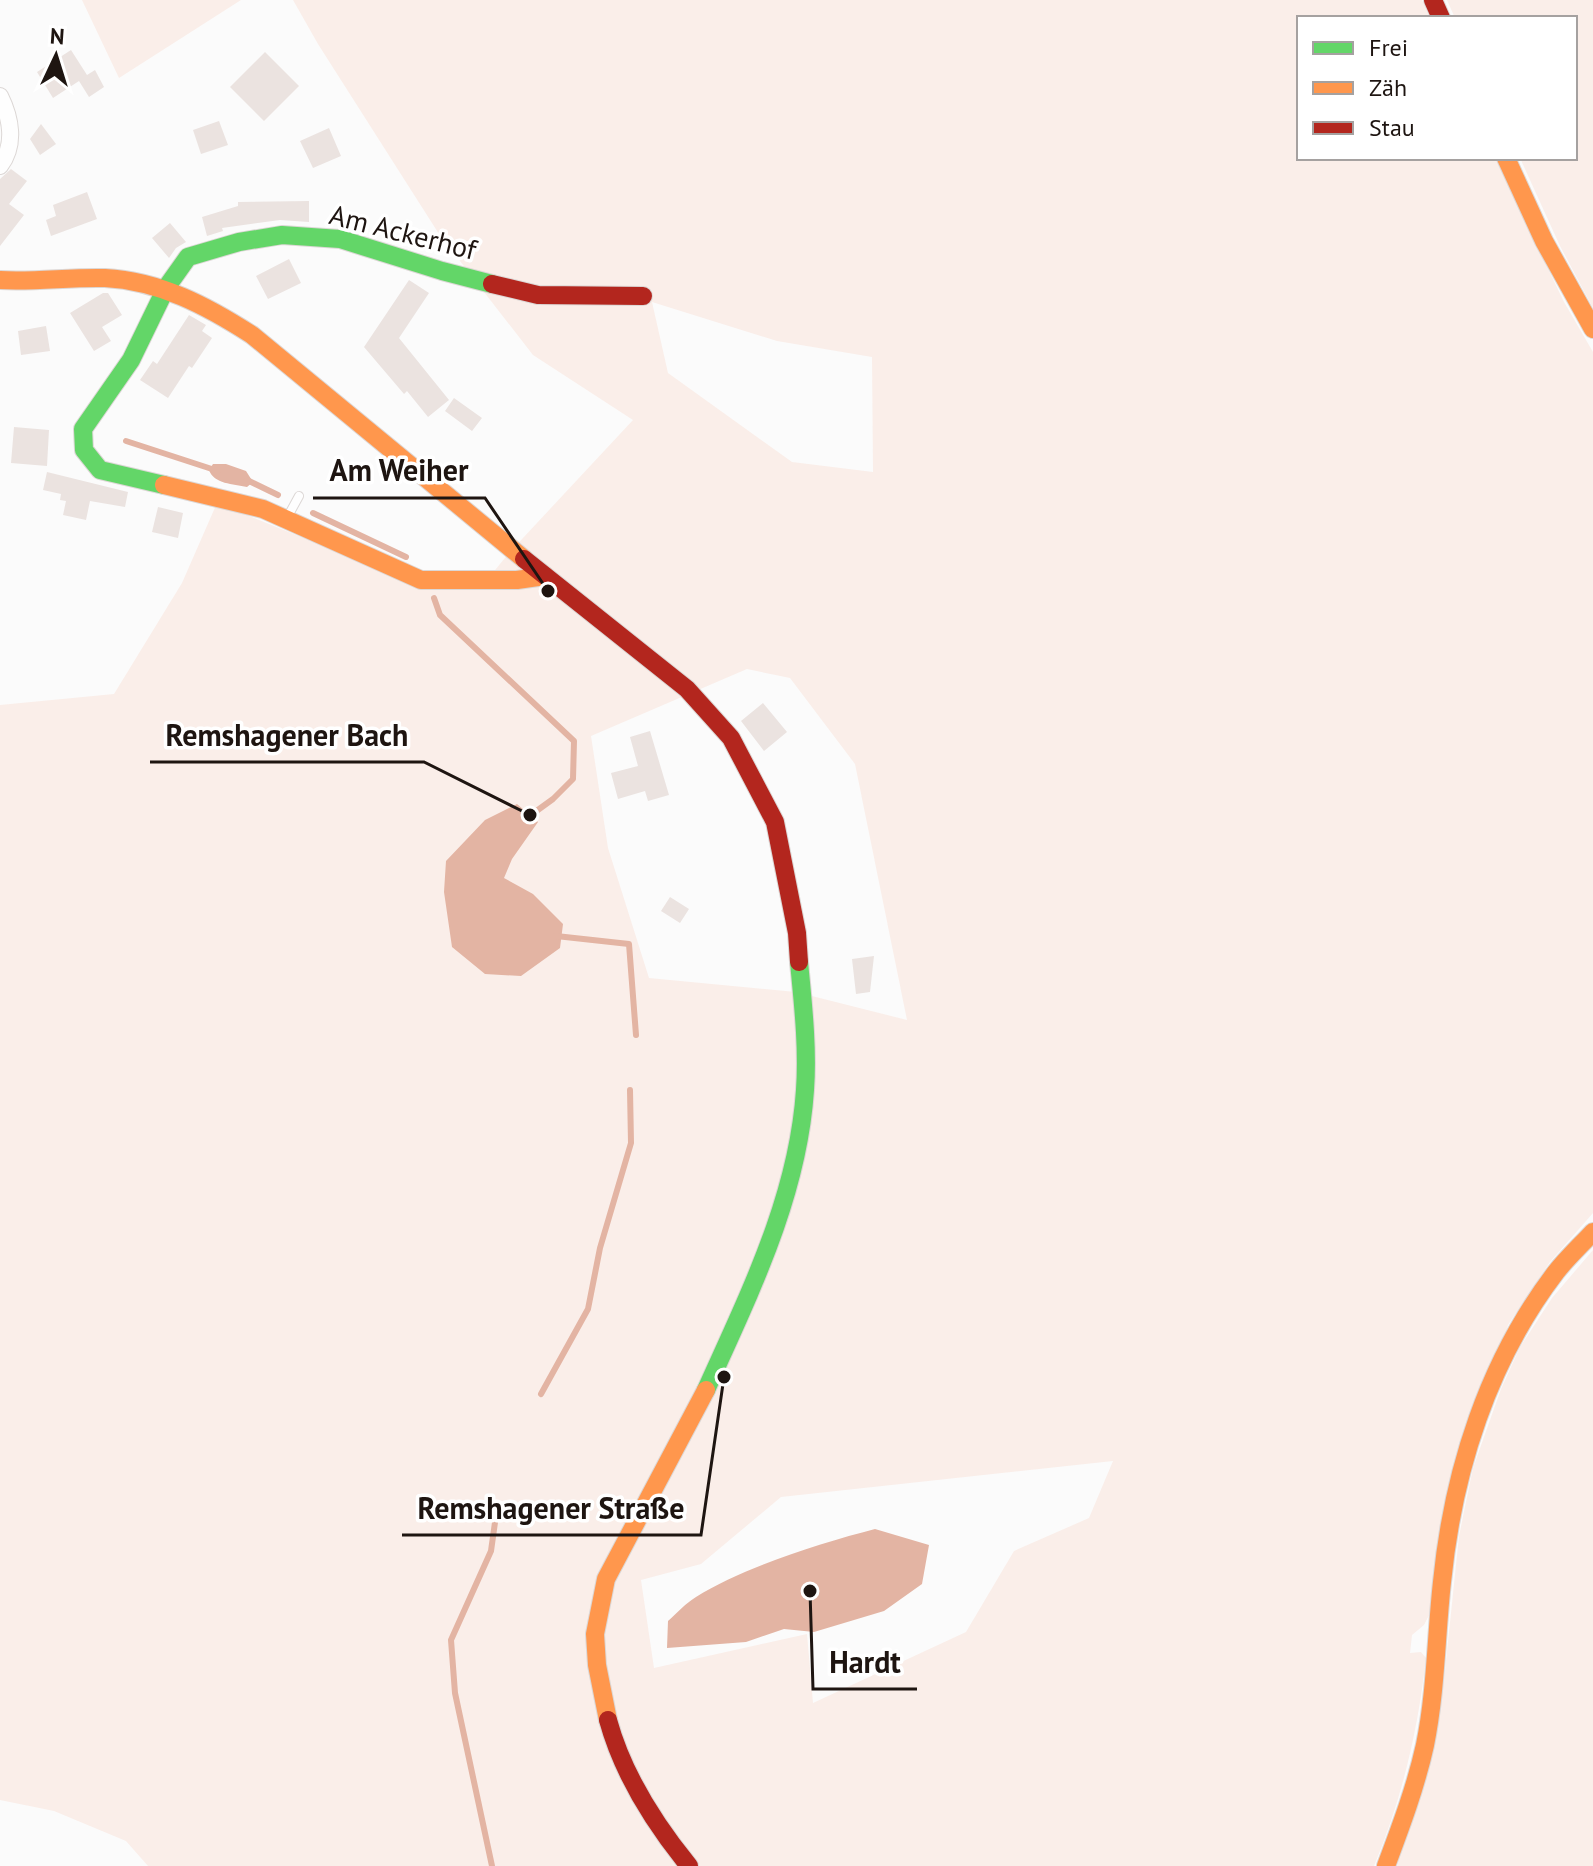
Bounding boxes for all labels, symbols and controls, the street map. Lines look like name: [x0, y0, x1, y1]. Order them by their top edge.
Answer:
north arrow: [16, 16, 96, 96]
legend: [1297, 16, 1577, 160]
text: N: [49, 22, 66, 51]
text: Frei: [1369, 32, 1408, 63]
text: Zäh: [1369, 72, 1407, 103]
text: Stau: [1369, 112, 1415, 143]
street label: Am Ackerhof: [326, 195, 481, 268]
callout: Am Weiher: [313, 444, 485, 498]
text: Am Weiher: [330, 450, 469, 489]
callout: Remshagener Bach: [150, 708, 424, 762]
text: Remshagener Bach: [166, 715, 408, 754]
callout: Remshagener Straße: [402, 1481, 701, 1535]
text: Remshagener Straße: [418, 1488, 684, 1527]
callout: Hardt: [813, 1635, 917, 1689]
text: Hardt: [829, 1642, 901, 1681]

